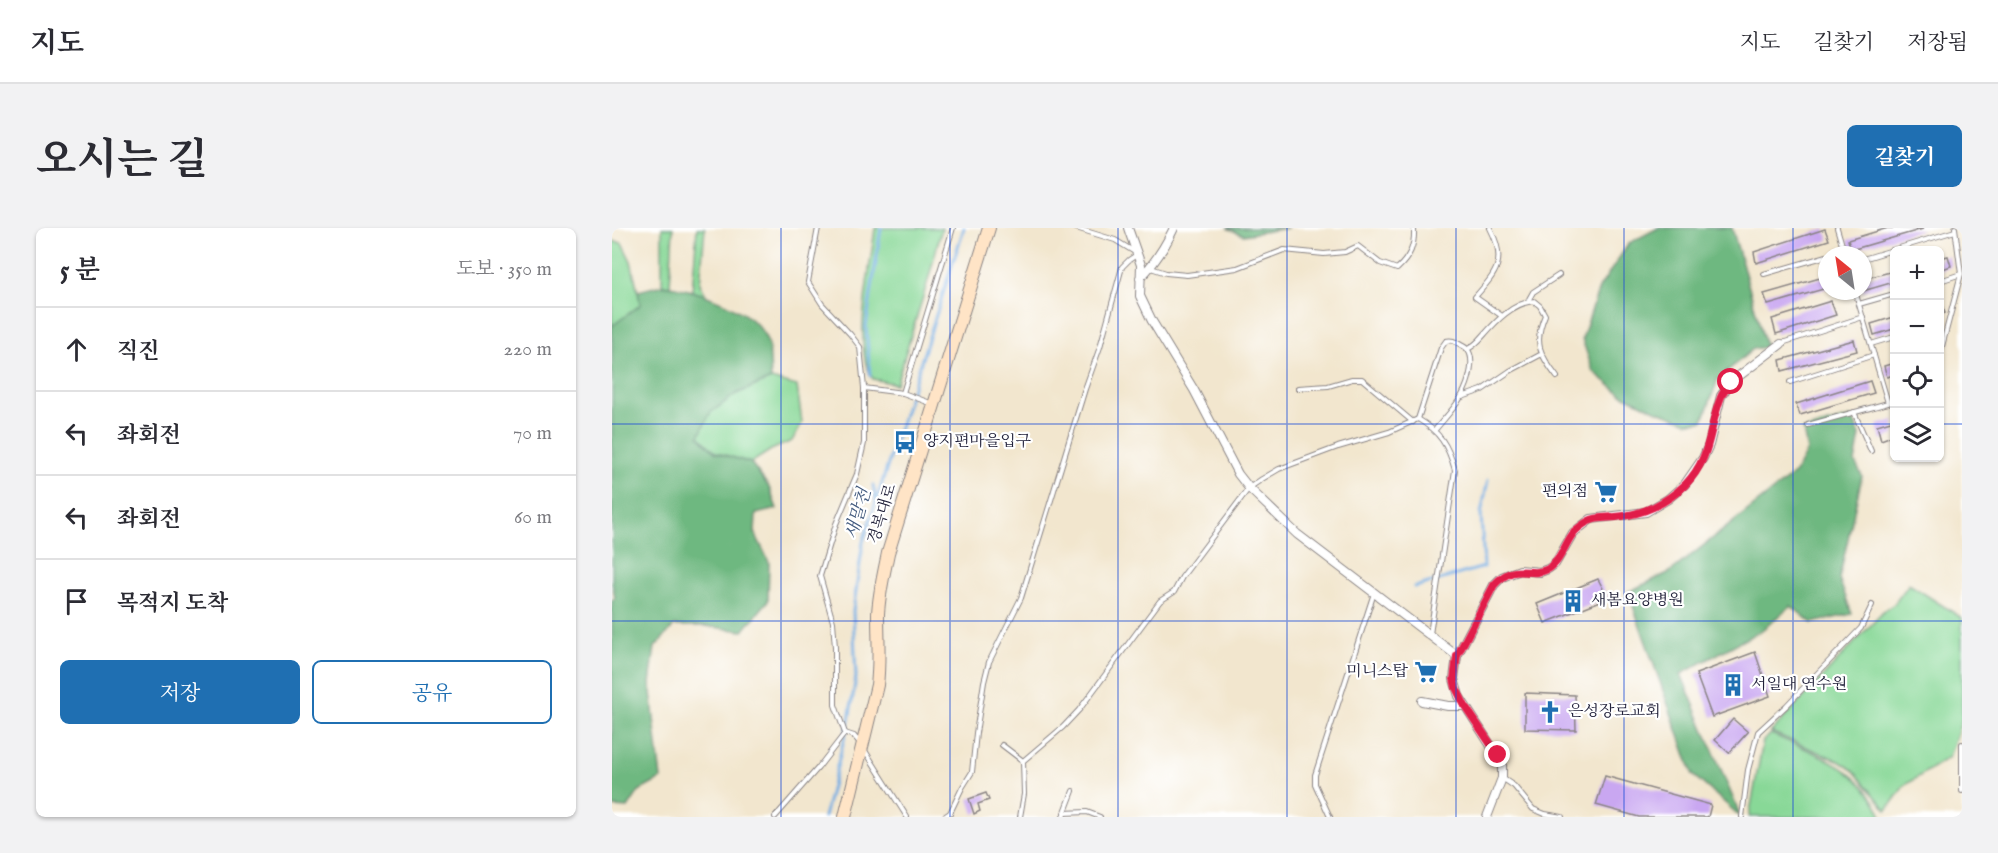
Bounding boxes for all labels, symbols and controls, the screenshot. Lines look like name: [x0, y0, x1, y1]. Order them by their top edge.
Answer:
text: 지도: [30, 27, 84, 62]
text: 지도: [1740, 30, 1780, 57]
text: 길찾기: [1813, 30, 1874, 57]
text: 저장됨: [1907, 30, 1968, 57]
button: 길찾기: [1847, 125, 1962, 187]
text: 오시는 길: [36, 135, 207, 188]
north arrow: [1818, 246, 1872, 300]
map controls: [1890, 246, 1944, 462]
button: +: [1890, 246, 1944, 300]
text: 5 분: [60, 254, 100, 287]
text: 도보 · 350 m: [456, 257, 552, 282]
button: −: [1890, 300, 1944, 354]
icon: ahead: [60, 333, 93, 366]
text: 220 m: [504, 337, 552, 362]
text: 직진: [117, 338, 160, 366]
button: locate: [1890, 354, 1944, 408]
route start: [1717, 368, 1743, 394]
button: layers: [1890, 408, 1944, 462]
icon: left: [60, 417, 93, 450]
text: 70 m: [513, 421, 552, 446]
text: 좌회전: [117, 422, 181, 450]
bus stop icon: 양지편마을입구: [892, 429, 918, 455]
place label: 양지편마을입구: [923, 432, 1031, 452]
supermarket icon: 편의점: [1593, 479, 1619, 505]
street label: 경복대로: [864, 481, 902, 546]
place label: 편의점: [1542, 482, 1588, 502]
water label: 새말천: [841, 484, 878, 542]
icon: left: [60, 501, 93, 534]
text: 60 m: [514, 505, 552, 530]
text: 좌회전: [117, 506, 181, 534]
icon: arrive: [60, 585, 93, 618]
building icon: 새봄요양병원: [1560, 588, 1586, 614]
text: 목적지 도착: [117, 590, 228, 618]
place label: 새봄요양병원: [1591, 591, 1684, 611]
supermarket icon: 미니스탑: [1413, 659, 1439, 685]
button: 저장: [60, 660, 300, 724]
button: 공유: [312, 660, 552, 724]
place label: 미니스탑: [1346, 662, 1409, 682]
building icon: 서일대 연수원: [1720, 672, 1746, 698]
place label: 서일대 연수원: [1751, 675, 1847, 695]
church icon: 은성장로교회: [1537, 699, 1563, 725]
place label: 은성장로교회: [1568, 702, 1661, 722]
route end: [1484, 741, 1510, 767]

